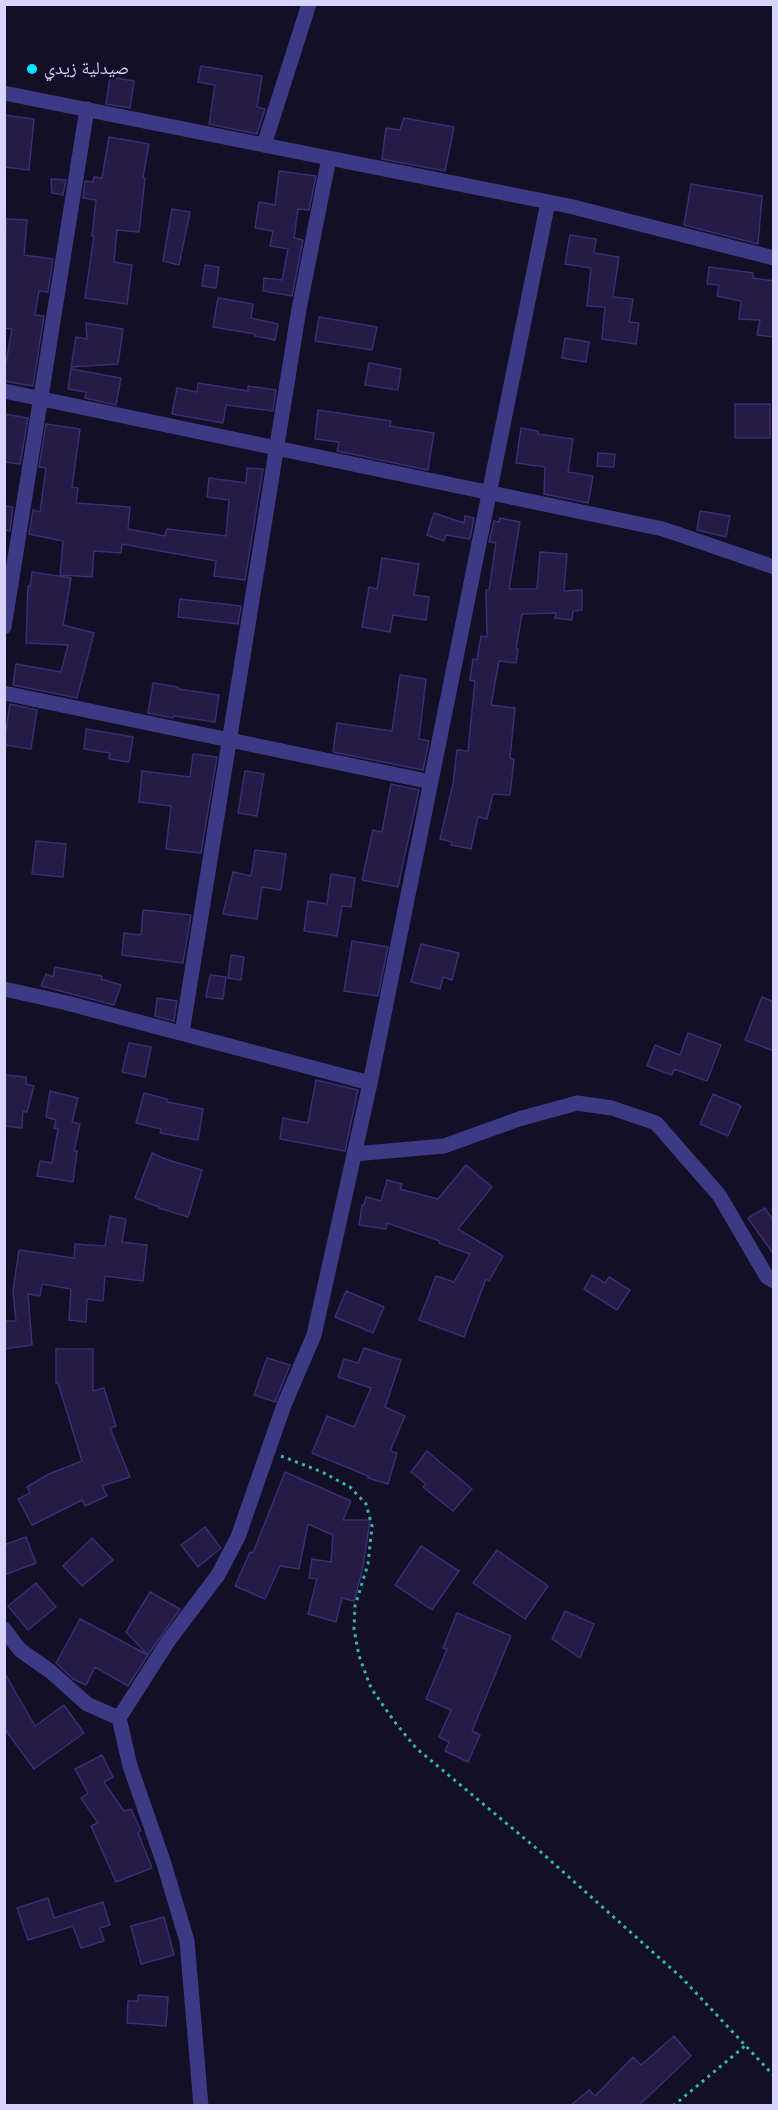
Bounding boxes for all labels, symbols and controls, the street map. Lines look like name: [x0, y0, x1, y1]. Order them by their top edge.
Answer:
place label: صيدلية زيدي: [44, 58, 129, 80]
marker: صيدلية زيدي: [25, 62, 39, 76]

